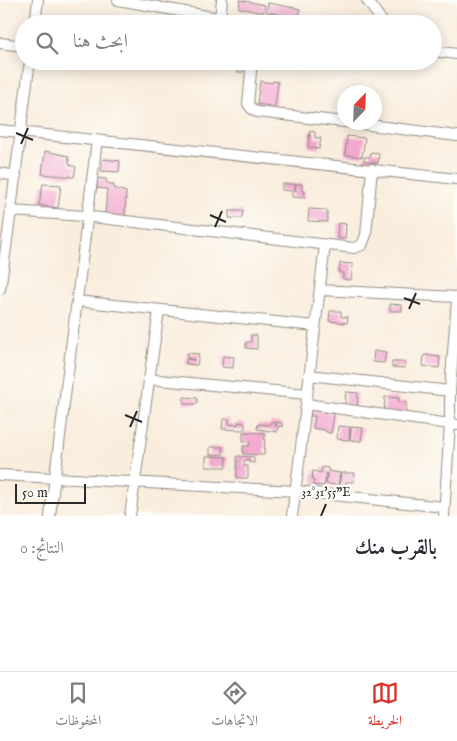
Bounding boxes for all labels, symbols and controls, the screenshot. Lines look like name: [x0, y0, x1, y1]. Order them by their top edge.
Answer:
search box: [15, 15, 442, 70]
icon: search: [33, 29, 61, 57]
text: ابحث هنا: [73, 30, 128, 54]
north arrow: [337, 85, 382, 130]
scale bar: [15, 481, 86, 504]
text: 50 m: [22, 484, 48, 502]
text: 32°31'55"E: [301, 485, 351, 500]
text: بالقرب منك: [355, 535, 437, 562]
text: النتائج: 0: [20, 539, 64, 559]
tab: المحفوظات: [55, 679, 101, 734]
tab: الاتجاهات: [211, 679, 258, 734]
tab: الخريطة: [368, 679, 402, 734]

